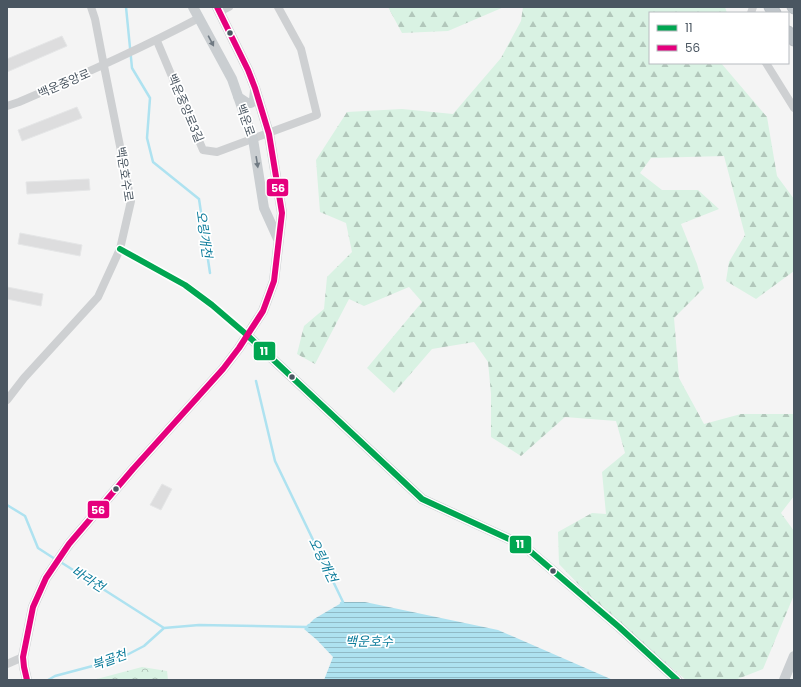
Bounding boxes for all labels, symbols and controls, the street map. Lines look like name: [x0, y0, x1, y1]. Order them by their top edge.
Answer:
legend: [649, 12, 789, 64]
text: 11: [685, 19, 693, 36]
unlabelled marker: [225, 28, 235, 38]
one-way arrow: [208, 36, 215, 47]
text: 56: [685, 39, 700, 56]
street label: 백운중앙로: [35, 64, 93, 102]
street label: 백운중앙로3길: [164, 71, 208, 145]
street label: 백운로: [233, 102, 259, 138]
street label: 백운호수로: [112, 145, 138, 203]
one-way arrow: [254, 156, 260, 168]
line badge: 56: [266, 178, 289, 197]
text: 56: [271, 180, 285, 196]
water label: 오링개천: [191, 209, 217, 260]
line badge: 11: [253, 341, 276, 361]
text: 11: [260, 343, 268, 359]
unlabelled marker: [287, 372, 297, 382]
unlabelled marker: [111, 484, 121, 494]
line badge: 56: [87, 500, 110, 519]
text: 56: [91, 502, 105, 518]
water label: 오링개천: [304, 534, 342, 587]
line badge: 11: [509, 535, 532, 554]
text: 11: [516, 536, 524, 552]
water label: 바라천: [68, 561, 109, 597]
unlabelled marker: [548, 566, 558, 576]
water label: 백운호수: [345, 632, 394, 651]
water label: 북골천: [89, 645, 130, 675]

